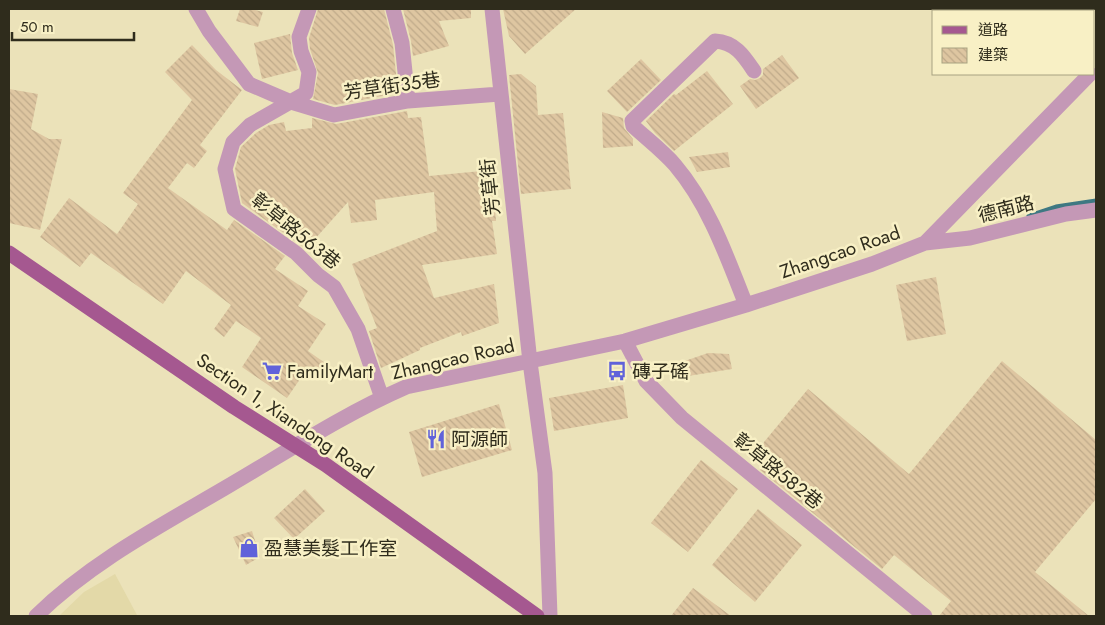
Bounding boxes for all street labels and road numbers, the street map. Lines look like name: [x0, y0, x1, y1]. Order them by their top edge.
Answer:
street label: 芳草街35巷: [342, 66, 442, 106]
street label: 芳草街: [474, 157, 506, 217]
street label: 彰草路563巷: [246, 187, 346, 275]
street label: 德南路: [975, 189, 1037, 229]
street label: Zhangcao Road: [776, 219, 904, 285]
street label: Zhangcao Road: [389, 332, 517, 386]
street label: Section 1, Xiandong Road: [191, 347, 379, 485]
street label: 彰草路582巷: [728, 427, 828, 515]

